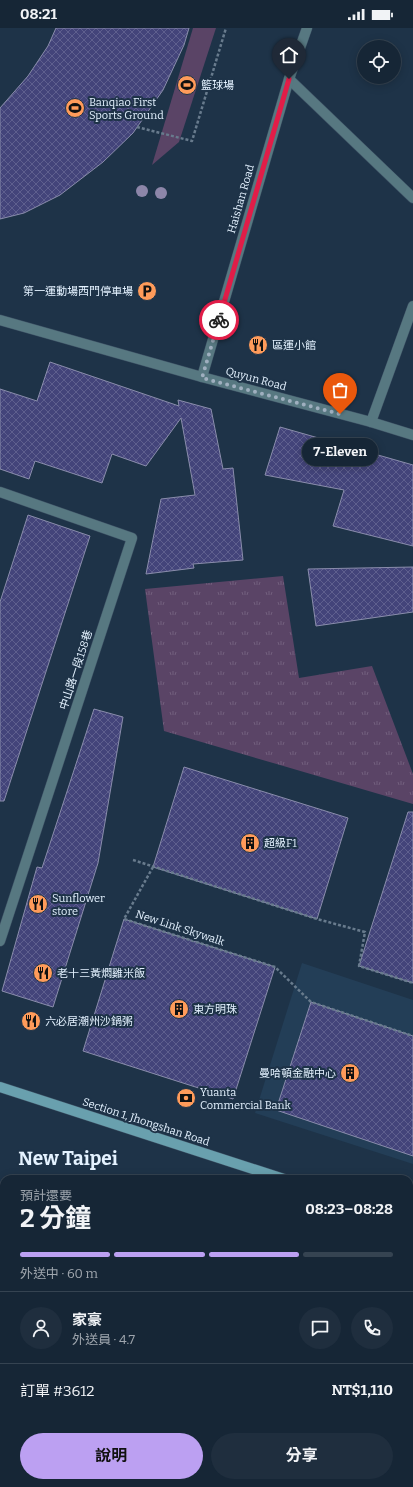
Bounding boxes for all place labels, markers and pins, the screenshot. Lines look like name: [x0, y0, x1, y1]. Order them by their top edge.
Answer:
pin: [272, 38, 306, 79]
sports icon: 籃球場: [176, 74, 198, 96]
place label: 籃球場: [201, 79, 234, 92]
place label: Banqiao First Sports Ground: [89, 96, 164, 122]
sports icon: Banqiao First Sports Ground: [64, 97, 86, 119]
parking icon: 第一運動場西門停車場: [136, 280, 158, 302]
place label: 第一運動場西門停車場: [23, 285, 133, 298]
restaurant icon: 區運小館: [247, 334, 269, 356]
place label: 區運小館: [272, 339, 316, 352]
pin: [323, 373, 357, 414]
callout: 7-Eleven: [302, 438, 378, 466]
building icon: 超級F1: [239, 832, 261, 854]
place label: 超級F1: [264, 837, 297, 850]
place label: Sunflower store: [52, 892, 105, 918]
restaurant icon: Sunflower store: [27, 893, 49, 915]
restaurant icon: 老十三黃燜雞米飯: [32, 962, 54, 984]
place label: 老十三黃燜雞米飯: [57, 967, 145, 980]
building icon: 東方明珠: [168, 998, 190, 1020]
place label: 東方明珠: [193, 1003, 237, 1016]
restaurant icon: 六必居潮州沙鍋粥: [20, 1010, 42, 1032]
place label: 六必居潮州沙鍋粥: [45, 1015, 133, 1028]
building icon: 曼哈頓金融中心: [339, 1062, 361, 1084]
place label: 曼哈頓金融中心: [259, 1067, 336, 1080]
place label: Yuanta Commercial Bank: [200, 1086, 292, 1112]
bank icon: Yuanta Commercial Bank: [175, 1087, 197, 1109]

